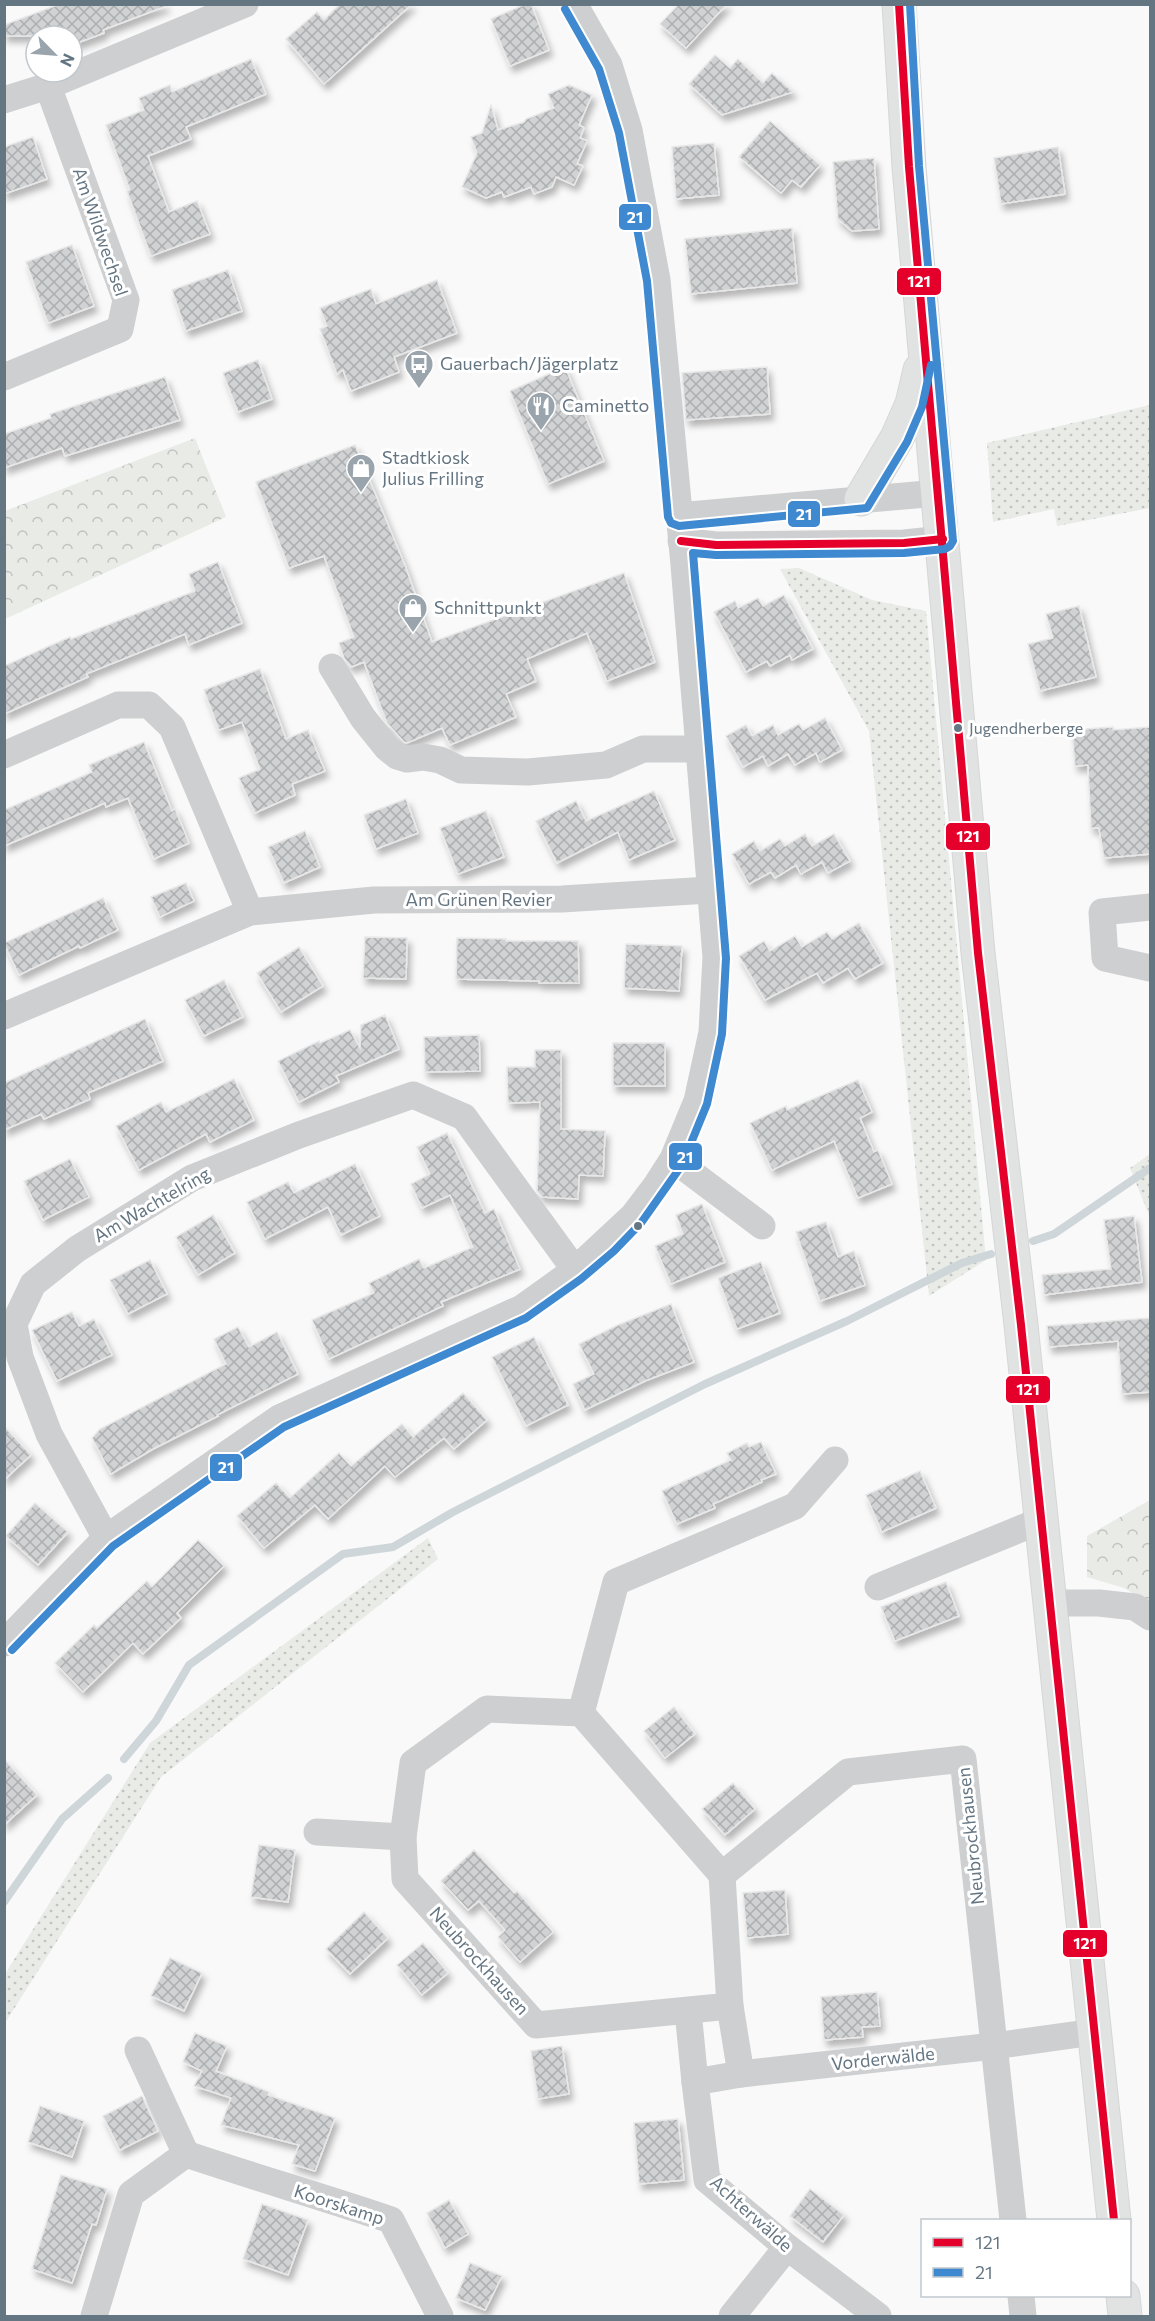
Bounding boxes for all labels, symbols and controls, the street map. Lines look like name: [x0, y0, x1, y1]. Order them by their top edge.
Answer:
north arrow: [24, 24, 84, 84]
text: N: [57, 51, 79, 70]
street label: Am Wildwechsel: [69, 164, 133, 299]
line badge: 21: [618, 203, 652, 231]
text: 21: [627, 207, 643, 226]
line badge: 121: [896, 267, 942, 296]
text: 121: [907, 271, 931, 290]
bus stop icon: Gauerbach/Jägerplatz: [403, 348, 435, 390]
place label: Gauerbach/Jägerplatz: [440, 352, 618, 374]
restaurant icon: Caminetto: [525, 390, 557, 432]
place label: Caminetto: [562, 394, 649, 416]
place label: Stadtkiosk Julius Frilling: [382, 446, 484, 489]
shop icon: Stadtkiosk Julius Frilling: [345, 452, 377, 494]
line badge: 21: [787, 500, 821, 528]
text: 21: [796, 504, 812, 523]
shop icon: Schnittpunkt: [397, 592, 429, 634]
place label: Schnittpunkt: [434, 596, 542, 618]
place label: Jugendherberge: [969, 718, 1083, 737]
marker: Jugendherberge: [952, 722, 964, 734]
line badge: 121: [945, 822, 991, 851]
text: 121: [956, 826, 980, 845]
street label: Am Grünen Revier: [406, 888, 552, 910]
line badge: 21: [668, 1142, 703, 1171]
text: 21: [677, 1147, 693, 1166]
street label: Am Wachtelring: [89, 1162, 214, 1246]
unlabelled marker: [632, 1220, 644, 1232]
line badge: 121: [1005, 1375, 1051, 1404]
text: 121: [1016, 1379, 1040, 1398]
line badge: 21: [209, 1453, 243, 1482]
text: 21: [218, 1457, 234, 1476]
street label: Neubrockhausen: [952, 1766, 988, 1906]
street label: Neubrockhausen: [425, 1902, 534, 2019]
line badge: 121: [1062, 1929, 1108, 1958]
text: 121: [1073, 1933, 1097, 1952]
street label: Vorderwälde: [830, 2042, 936, 2074]
street label: Achterwälde: [706, 2171, 797, 2256]
street label: Koorskamp: [291, 2179, 387, 2229]
legend: [921, 2219, 1131, 2297]
text: 121: [975, 2231, 1000, 2253]
text: 21: [975, 2261, 993, 2283]

